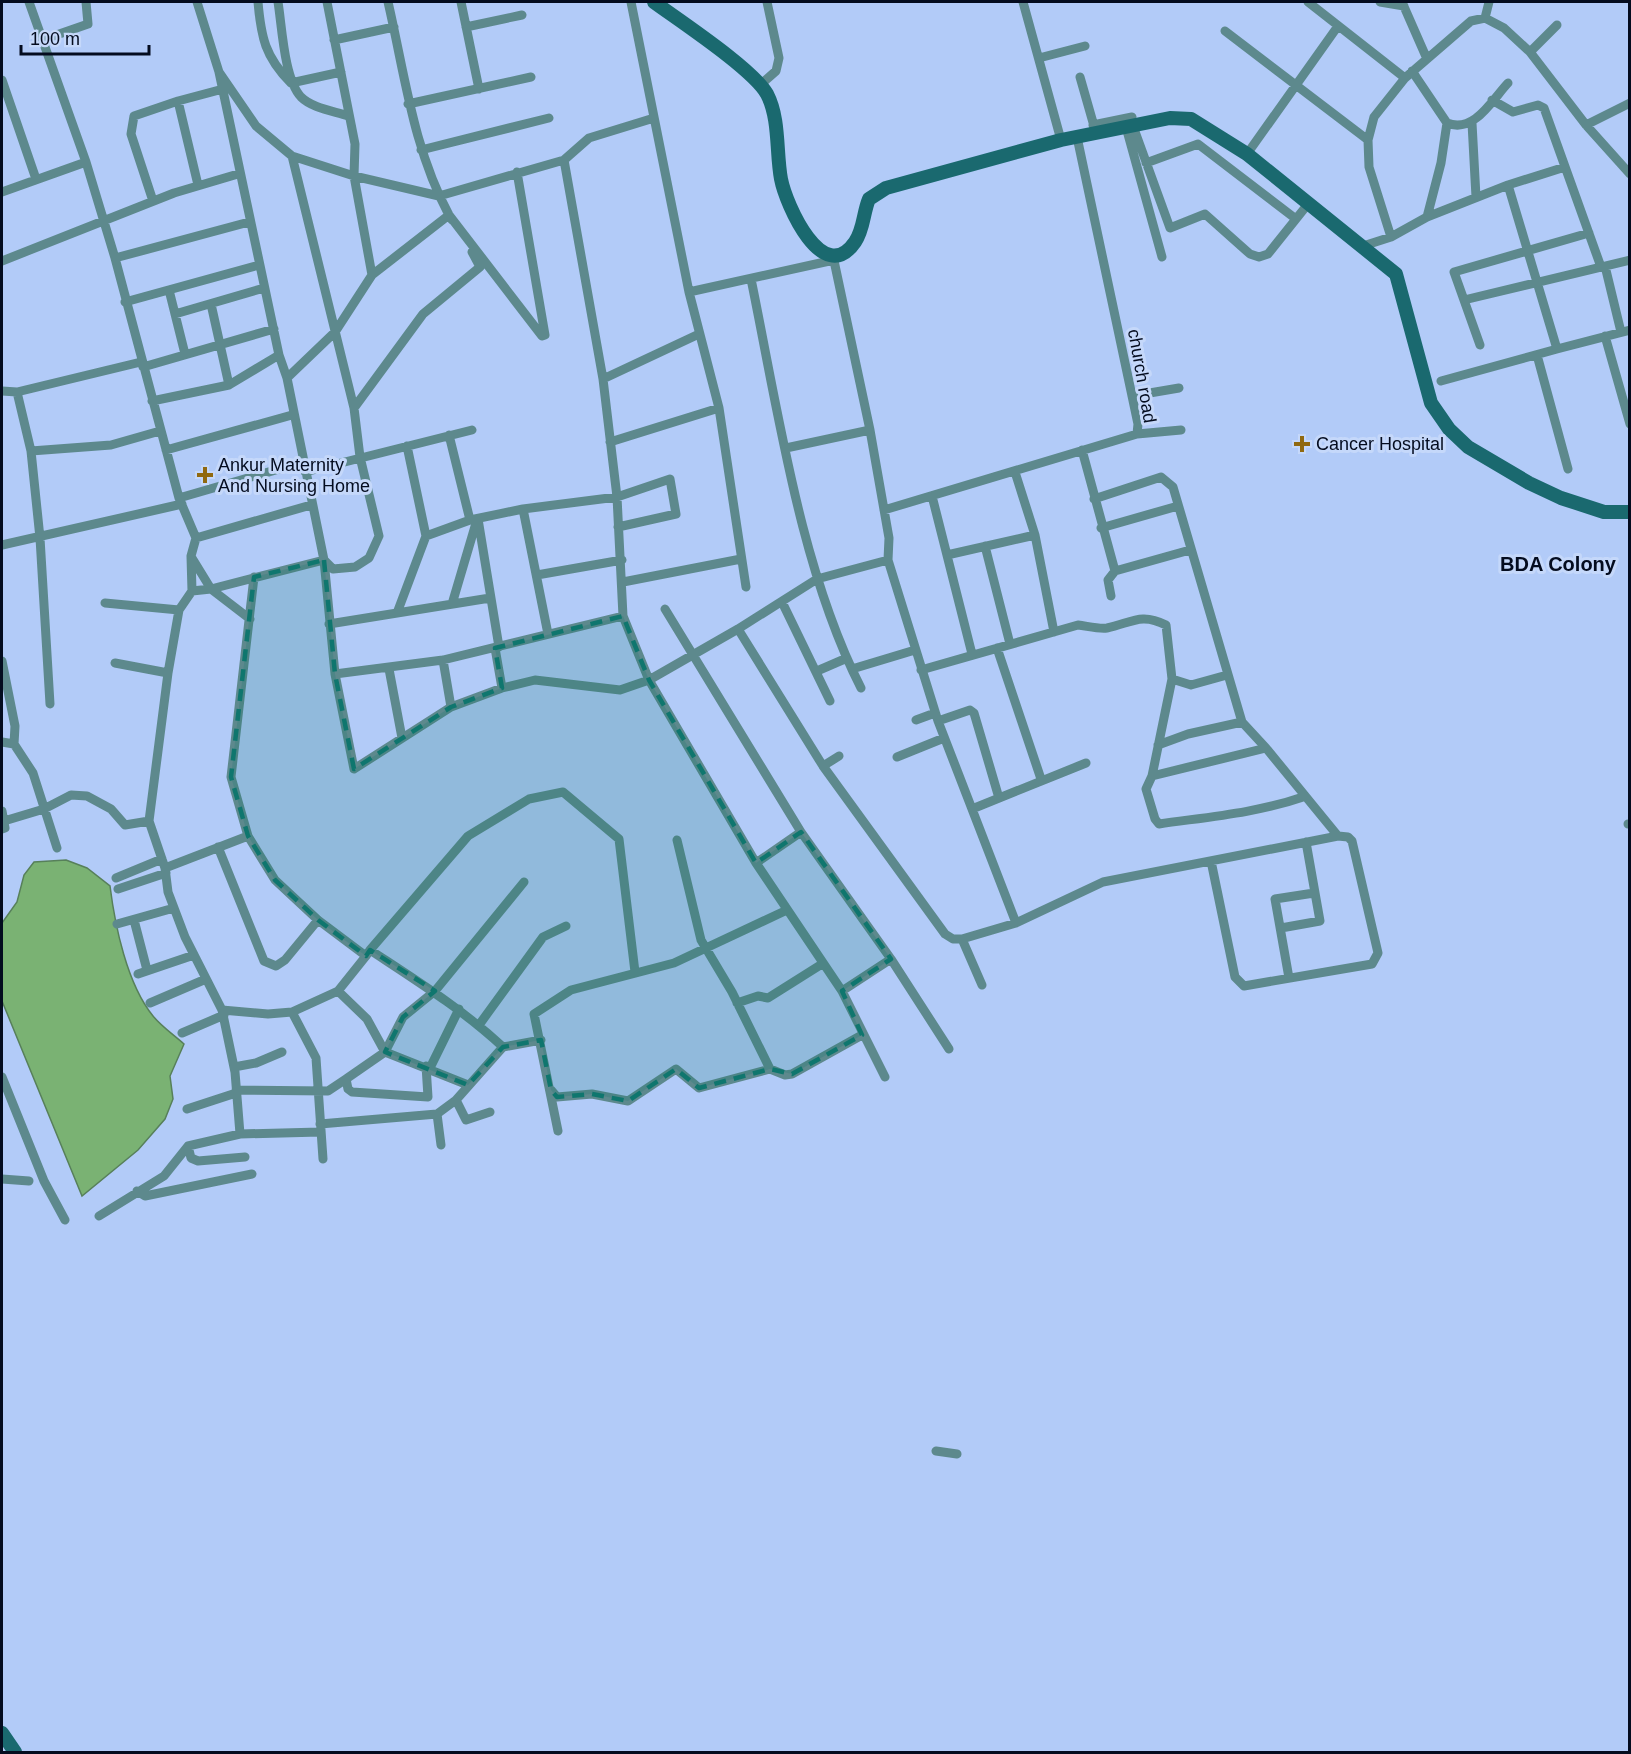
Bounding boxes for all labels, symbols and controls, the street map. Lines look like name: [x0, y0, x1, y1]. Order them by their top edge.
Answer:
scale bar: [21, 18, 148, 56]
text: 100 m: [30, 29, 80, 49]
street label: church road: [1124, 327, 1160, 425]
place label: Cancer Hospital: [1316, 434, 1444, 454]
marker: Cancer Hospital: [1293, 435, 1311, 453]
place label: Ankur Maternity And Nursing Home: [218, 455, 370, 496]
marker: Ankur Maternity And Nursing Home: [196, 466, 214, 484]
district label: BDA Colony: [1500, 553, 1617, 575]

